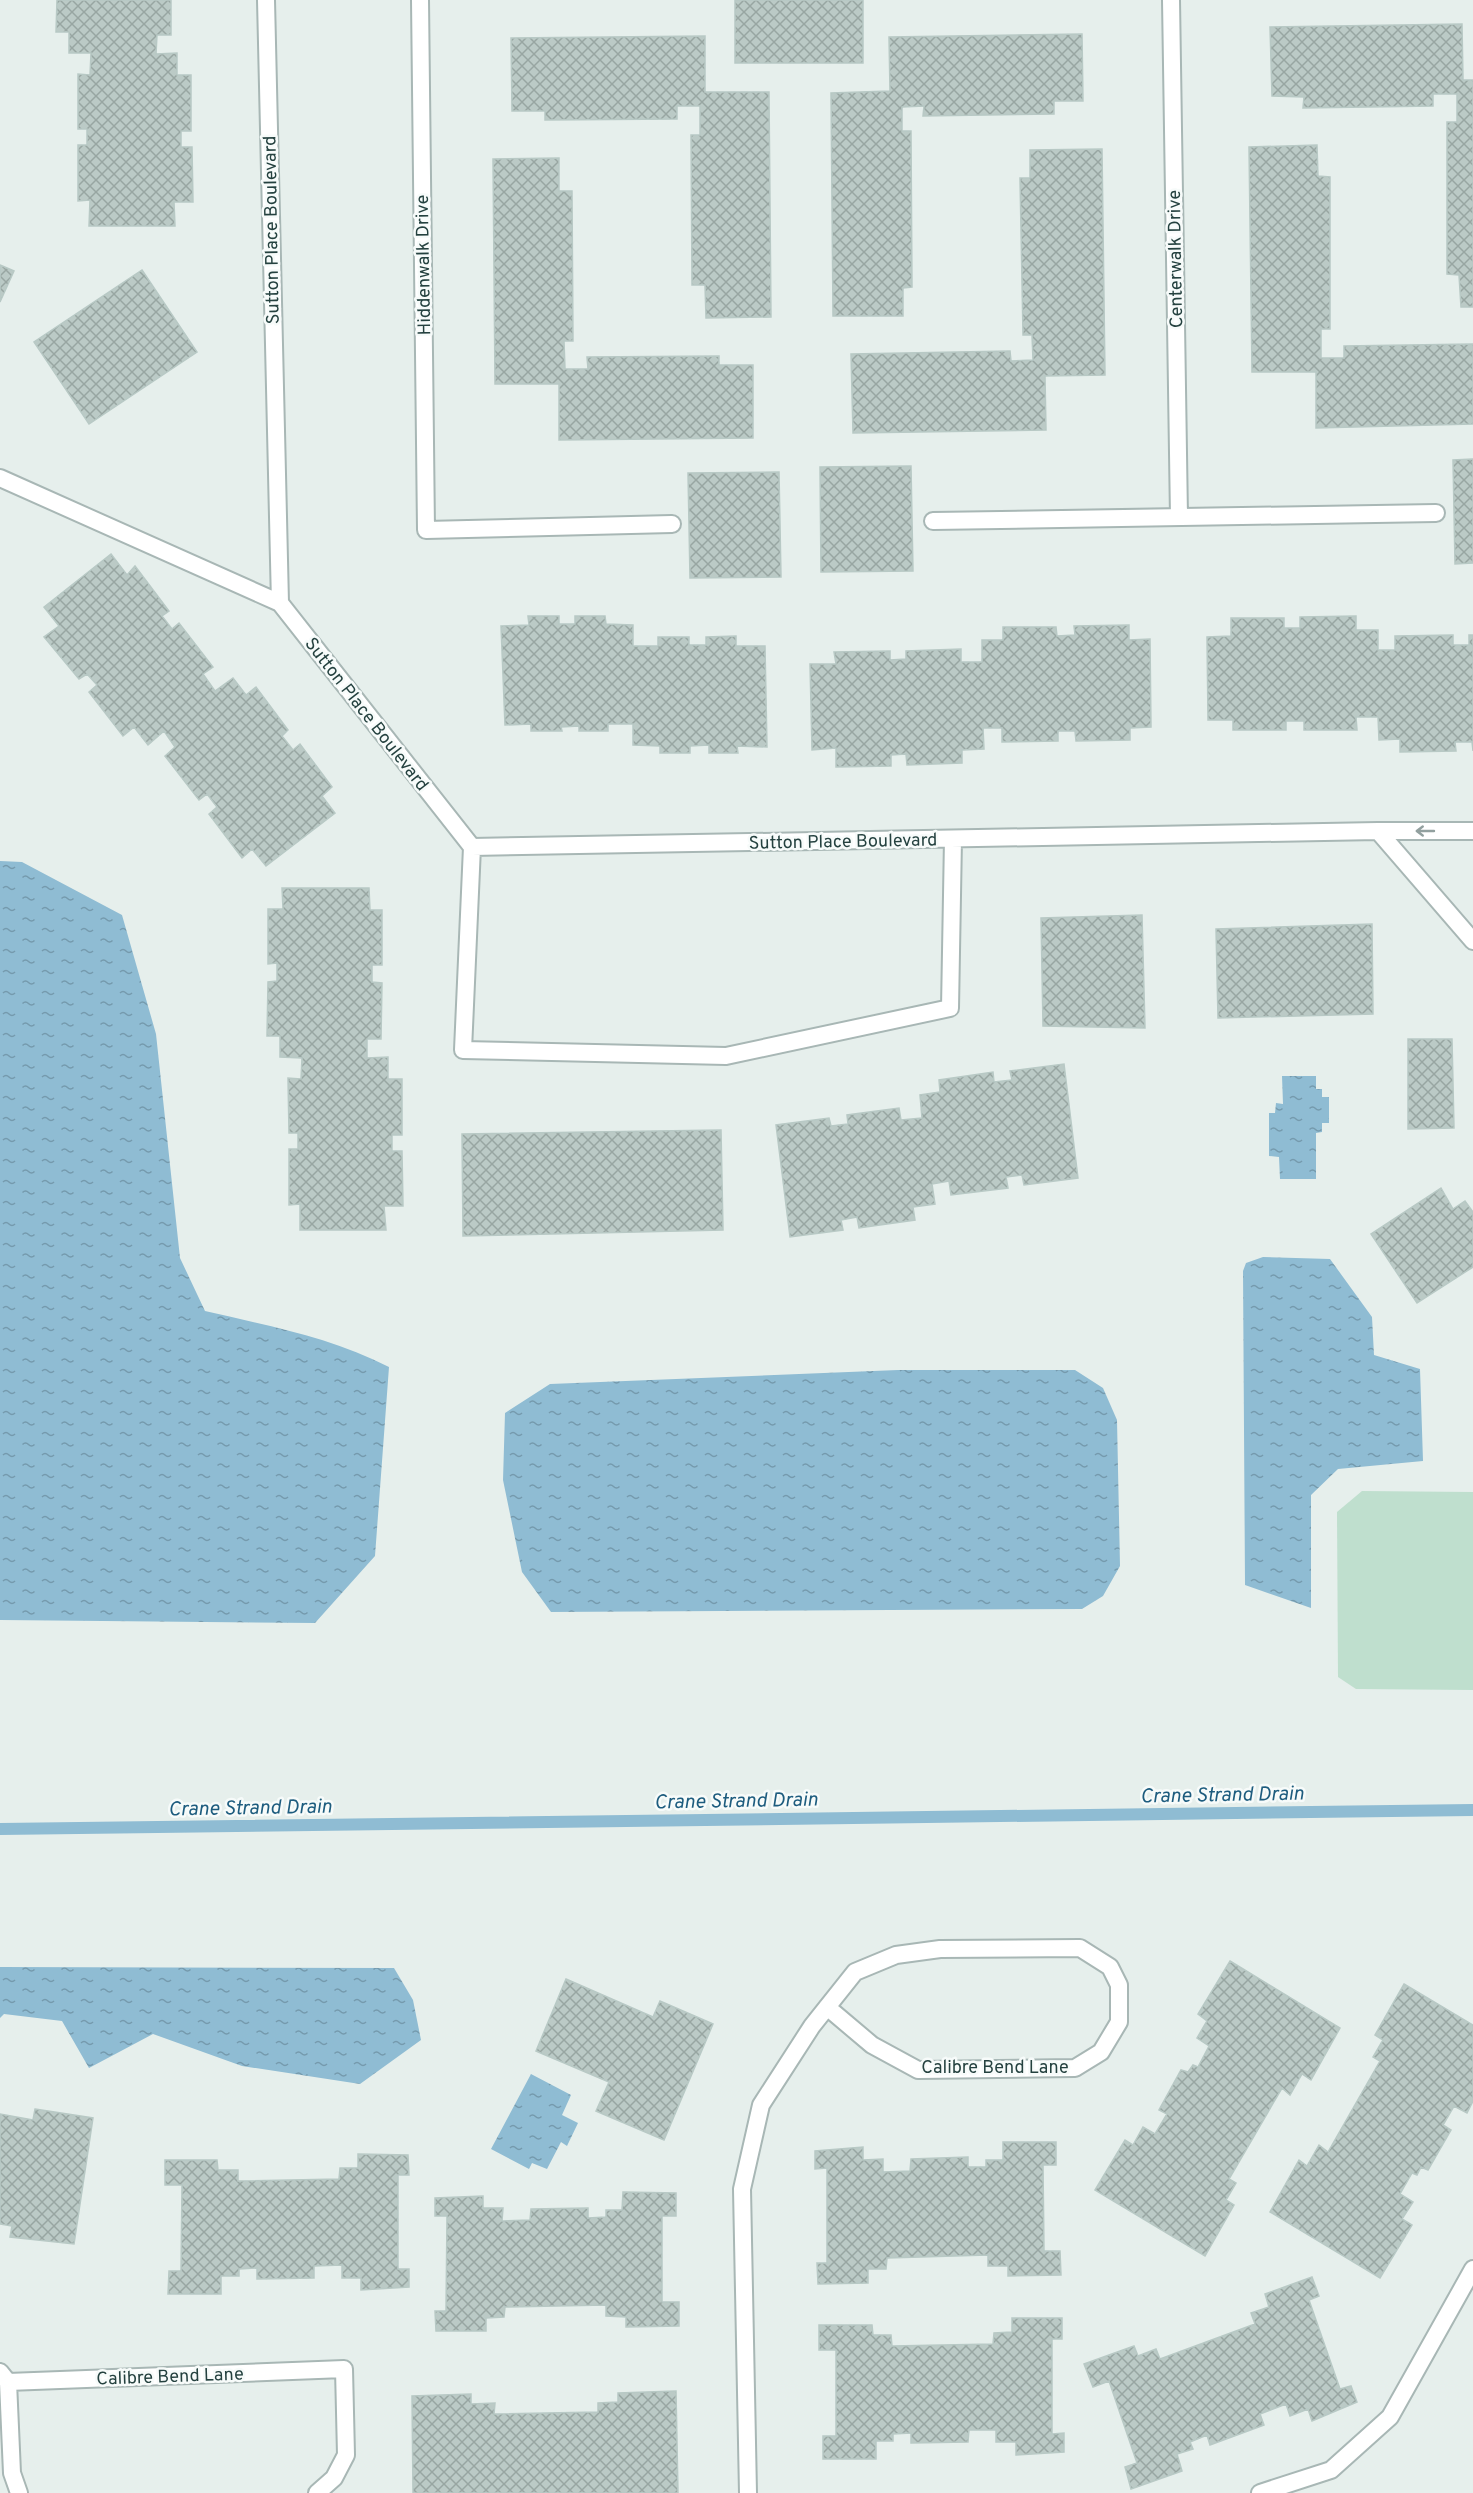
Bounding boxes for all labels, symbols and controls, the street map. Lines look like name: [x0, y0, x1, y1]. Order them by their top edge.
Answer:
street label: Sutton Place Boulevard: [259, 135, 286, 324]
street label: Centerwalk Drive: [1164, 190, 1189, 328]
street label: Hiddenwalk Drive: [412, 195, 437, 335]
street label: Sutton Place Boulevard: [299, 634, 433, 796]
one-way arrow: [1416, 825, 1436, 837]
street label: Sutton Place Boulevard: [749, 829, 938, 856]
water label: Crane Strand Drain: [1140, 1782, 1304, 1810]
water label: Crane Strand Drain: [654, 1788, 818, 1816]
water label: Crane Strand Drain: [168, 1795, 332, 1823]
street label: Calibre Bend Lane: [921, 2057, 1069, 2080]
street label: Calibre Bend Lane: [96, 2363, 244, 2392]

